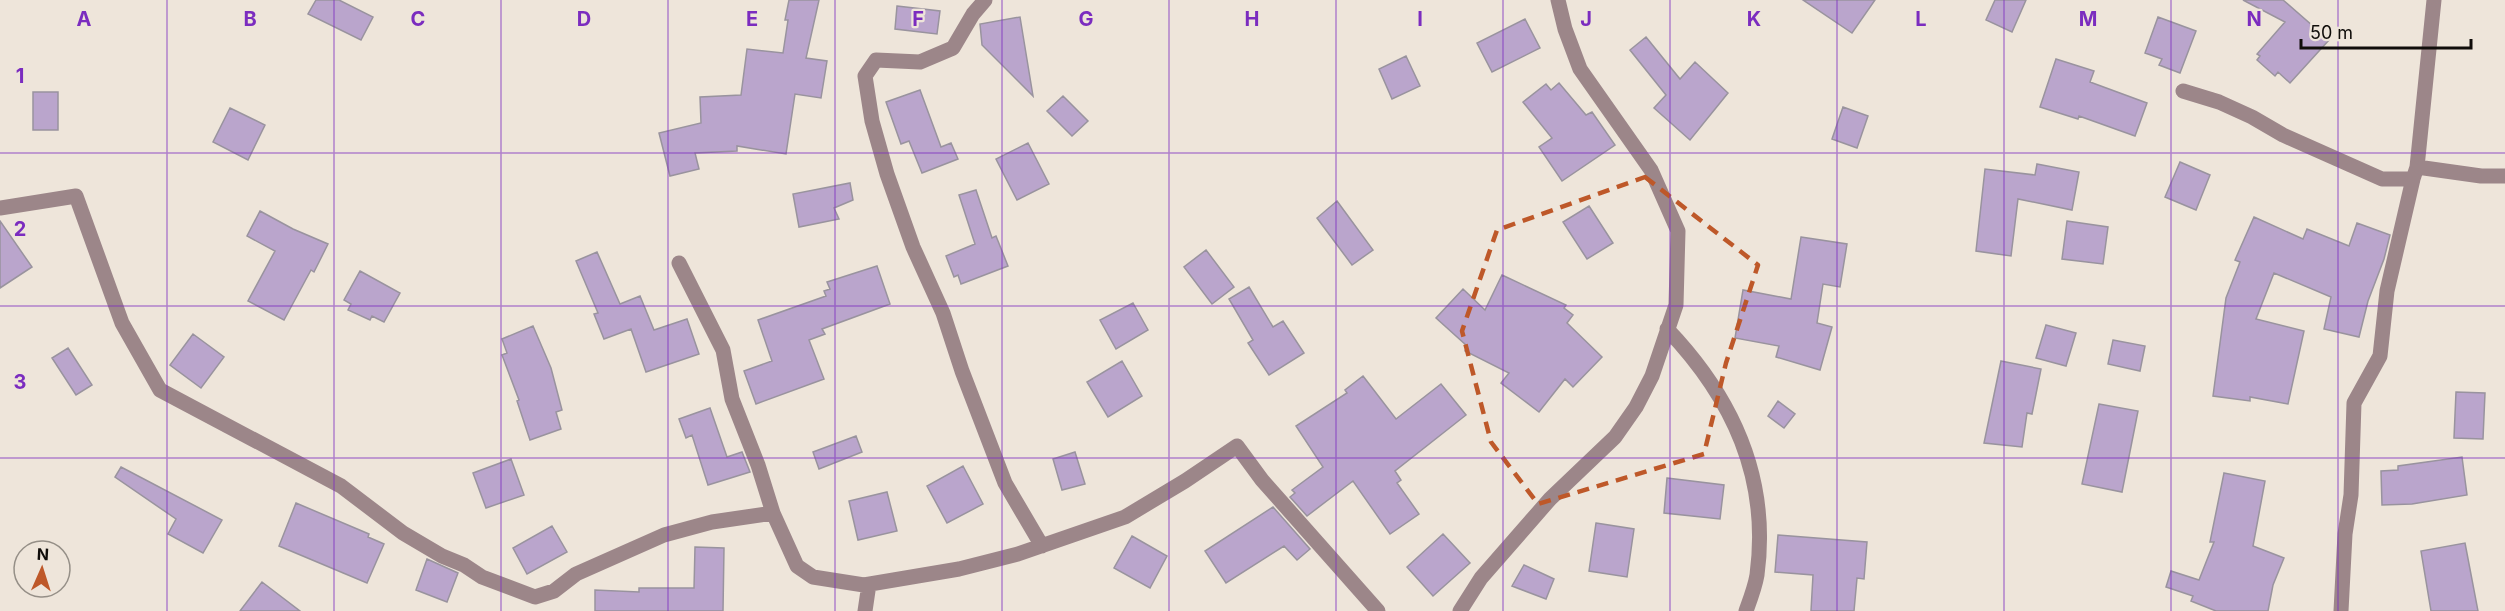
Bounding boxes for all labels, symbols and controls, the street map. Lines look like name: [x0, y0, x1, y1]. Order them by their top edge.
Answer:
text: A: [77, 7, 92, 31]
text: B: [243, 7, 257, 31]
text: C: [411, 7, 425, 31]
text: D: [577, 7, 591, 31]
text: E: [746, 7, 758, 31]
text: F: [912, 7, 924, 31]
text: G: [1078, 7, 1094, 31]
text: H: [1245, 7, 1259, 31]
text: I: [1417, 7, 1423, 31]
text: J: [1580, 7, 1592, 31]
text: K: [1747, 7, 1761, 31]
text: L: [1915, 7, 1927, 31]
text: M: [2079, 7, 2097, 31]
text: N: [2246, 7, 2262, 31]
scale bar: [2301, 12, 2470, 50]
text: 50 m: [2310, 22, 2353, 43]
text: 1: [16, 64, 24, 88]
text: 2: [14, 217, 26, 241]
text: 3: [14, 370, 26, 394]
north arrow: [12, 539, 72, 599]
text: N: [36, 544, 49, 564]

